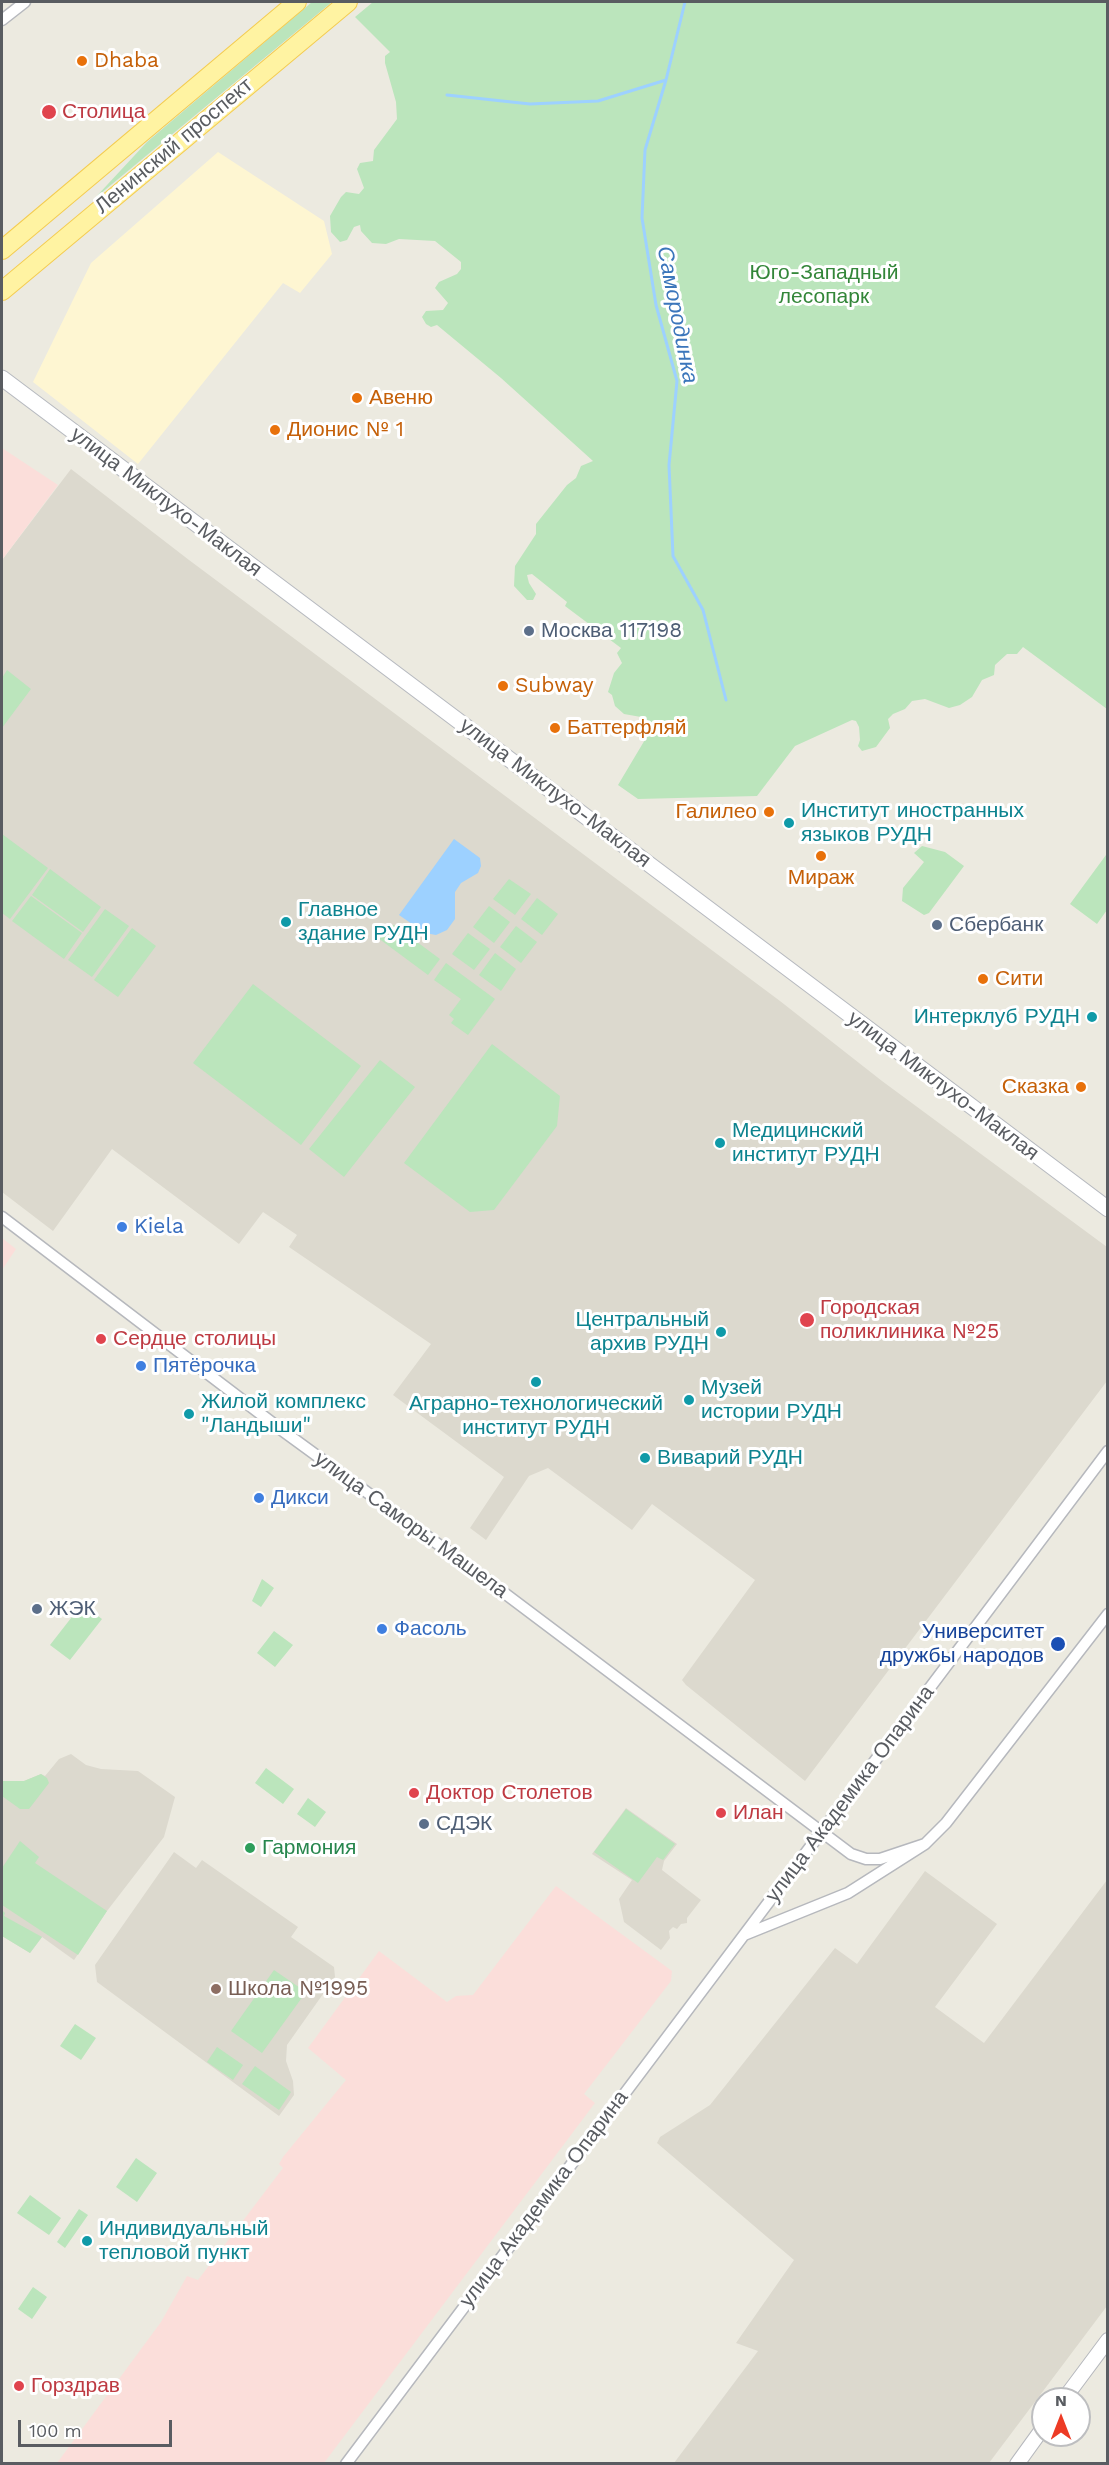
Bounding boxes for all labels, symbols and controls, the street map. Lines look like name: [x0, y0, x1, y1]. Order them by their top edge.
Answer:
place label: Dhaba: [94, 48, 159, 74]
marker: Dhaba: [75, 54, 89, 68]
street label: Ленинский проспект: [90, 73, 258, 219]
place label: Столица: [62, 99, 145, 125]
marker: Столица: [40, 103, 58, 121]
water label: Самородинка: [651, 244, 703, 386]
park label: Юго-Западный лесопарк: [750, 260, 898, 310]
place label: Авеню: [369, 385, 433, 411]
marker: Авеню: [350, 391, 364, 405]
place label: Дионис № 1: [287, 417, 404, 443]
street label: улица Миклухо-Маклая: [65, 422, 267, 582]
marker: Дионис № 1: [268, 423, 282, 437]
place label: Москва 117198: [541, 618, 682, 644]
marker: Москва 117198: [522, 624, 536, 638]
place label: Subway: [515, 673, 594, 699]
marker: Subway: [496, 679, 510, 693]
street label: улица Миклухо-Маклая: [454, 713, 656, 873]
place label: Баттерфляй: [567, 715, 687, 741]
marker: Баттерфляй: [548, 721, 562, 735]
place label: Институт иностранных языков РУДН: [801, 798, 1024, 848]
place label: Галилео: [676, 799, 757, 825]
marker: Галилео: [762, 805, 776, 819]
marker: Институт иностранных языков РУДН: [782, 816, 796, 830]
marker: Мираж: [814, 849, 828, 863]
place label: Мираж: [788, 865, 854, 891]
place label: Главное здание РУДН: [298, 897, 429, 947]
place label: Сбербанк: [949, 912, 1043, 938]
marker: Главное здание РУДН: [279, 915, 293, 929]
marker: Сбербанк: [930, 918, 944, 932]
place label: Сити: [995, 966, 1043, 992]
marker: Сити: [976, 972, 990, 986]
place label: Интерклуб РУДН: [914, 1004, 1080, 1030]
street label: улица Миклухо-Маклая: [842, 1006, 1044, 1166]
marker: Интерклуб РУДН: [1085, 1010, 1099, 1024]
place label: Сказка: [1002, 1074, 1069, 1100]
marker: Сказка: [1074, 1080, 1088, 1094]
place label: Медицинский институт РУДН: [732, 1118, 880, 1168]
marker: Медицинский институт РУДН: [713, 1136, 727, 1150]
place label: Kiela: [134, 1214, 184, 1240]
marker: Kiela: [115, 1220, 129, 1234]
place label: Городская поликлиника №25: [820, 1295, 999, 1345]
place label: Центральный архив РУДН: [576, 1307, 709, 1357]
marker: Городская поликлиника №25: [798, 1311, 816, 1329]
marker: Центральный архив РУДН: [714, 1325, 728, 1339]
place label: Сердце столицы: [113, 1326, 276, 1352]
marker: Сердце столицы: [94, 1332, 108, 1346]
place label: Пятёрочка: [153, 1353, 256, 1379]
marker: Пятёрочка: [134, 1359, 148, 1373]
marker: Аграрно-технологический институт РУДН: [529, 1375, 543, 1389]
place label: Музей истории РУДН: [701, 1375, 842, 1425]
place label: Жилой комплекс "Ландыши": [201, 1389, 366, 1439]
place label: Аграрно-технологический институт РУДН: [409, 1391, 663, 1441]
marker: Музей истории РУДН: [682, 1393, 696, 1407]
marker: Жилой комплекс "Ландыши": [182, 1407, 196, 1421]
place label: Виварий РУДН: [657, 1445, 803, 1471]
street label: улица Саморы Машела: [309, 1446, 513, 1604]
marker: Виварий РУДН: [638, 1451, 652, 1465]
place label: Дикси: [271, 1485, 329, 1511]
marker: Дикси: [252, 1491, 266, 1505]
place label: ЖЭК: [49, 1596, 96, 1622]
marker: ЖЭК: [30, 1602, 44, 1616]
place label: Фасоль: [394, 1616, 467, 1642]
place label: Университет дружбы народов: [880, 1619, 1044, 1669]
marker: Фасоль: [375, 1622, 389, 1636]
marker: Университет дружбы народов: [1049, 1635, 1067, 1653]
street label: улица Академика Опарина: [760, 1681, 940, 1907]
place label: Доктор Столетов: [426, 1780, 593, 1806]
marker: Доктор Столетов: [407, 1786, 421, 1800]
place label: Илан: [733, 1800, 784, 1826]
marker: Илан: [714, 1806, 728, 1820]
place label: СДЭК: [436, 1811, 492, 1837]
marker: СДЭК: [417, 1817, 431, 1831]
place label: Гармония: [262, 1835, 356, 1861]
marker: Гармония: [243, 1841, 257, 1855]
place label: Школа №1995: [228, 1976, 368, 2002]
marker: Школа №1995: [209, 1982, 223, 1996]
street label: улица Академика Опарина: [454, 2086, 634, 2312]
place label: Индивидуальный тепловой пункт: [99, 2216, 268, 2266]
marker: Индивидуальный тепловой пункт: [80, 2234, 94, 2248]
place label: Горздрав: [31, 2373, 120, 2399]
marker: Горздрав: [12, 2379, 26, 2393]
north arrow: [1031, 2387, 1091, 2447]
text: N: [1055, 2391, 1067, 2410]
scale bar: [21, 2408, 176, 2446]
text: 100 m: [29, 2420, 82, 2441]

